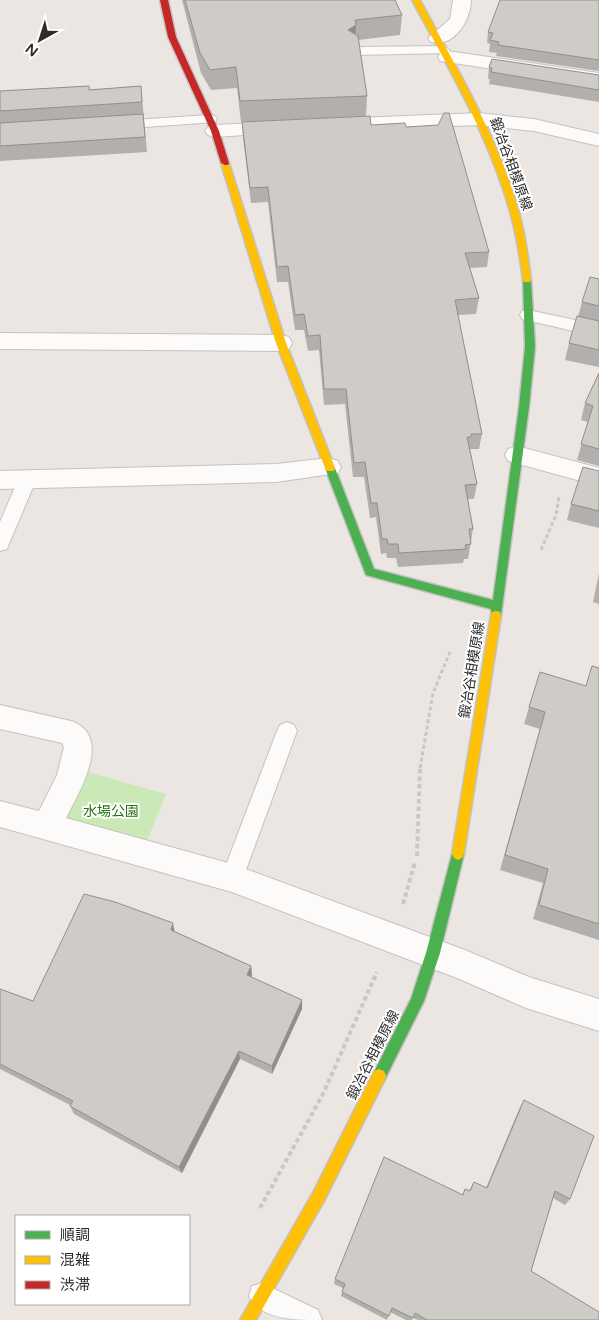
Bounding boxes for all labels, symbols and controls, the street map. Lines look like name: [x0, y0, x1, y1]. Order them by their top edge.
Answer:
north arrow: [15, 15, 65, 65]
text: N: [22, 40, 42, 60]
street label: 鍛冶谷相模原線: [486, 115, 536, 213]
street label: 鍛冶谷相模原線: [456, 620, 488, 720]
park label: 水場公園: [83, 803, 139, 820]
street label: 鍛冶谷相模原線: [343, 1007, 403, 1103]
legend: [15, 1215, 190, 1305]
text: 順調: [60, 1226, 90, 1244]
text: 混雑: [60, 1251, 90, 1269]
text: 渋滞: [60, 1276, 90, 1294]

